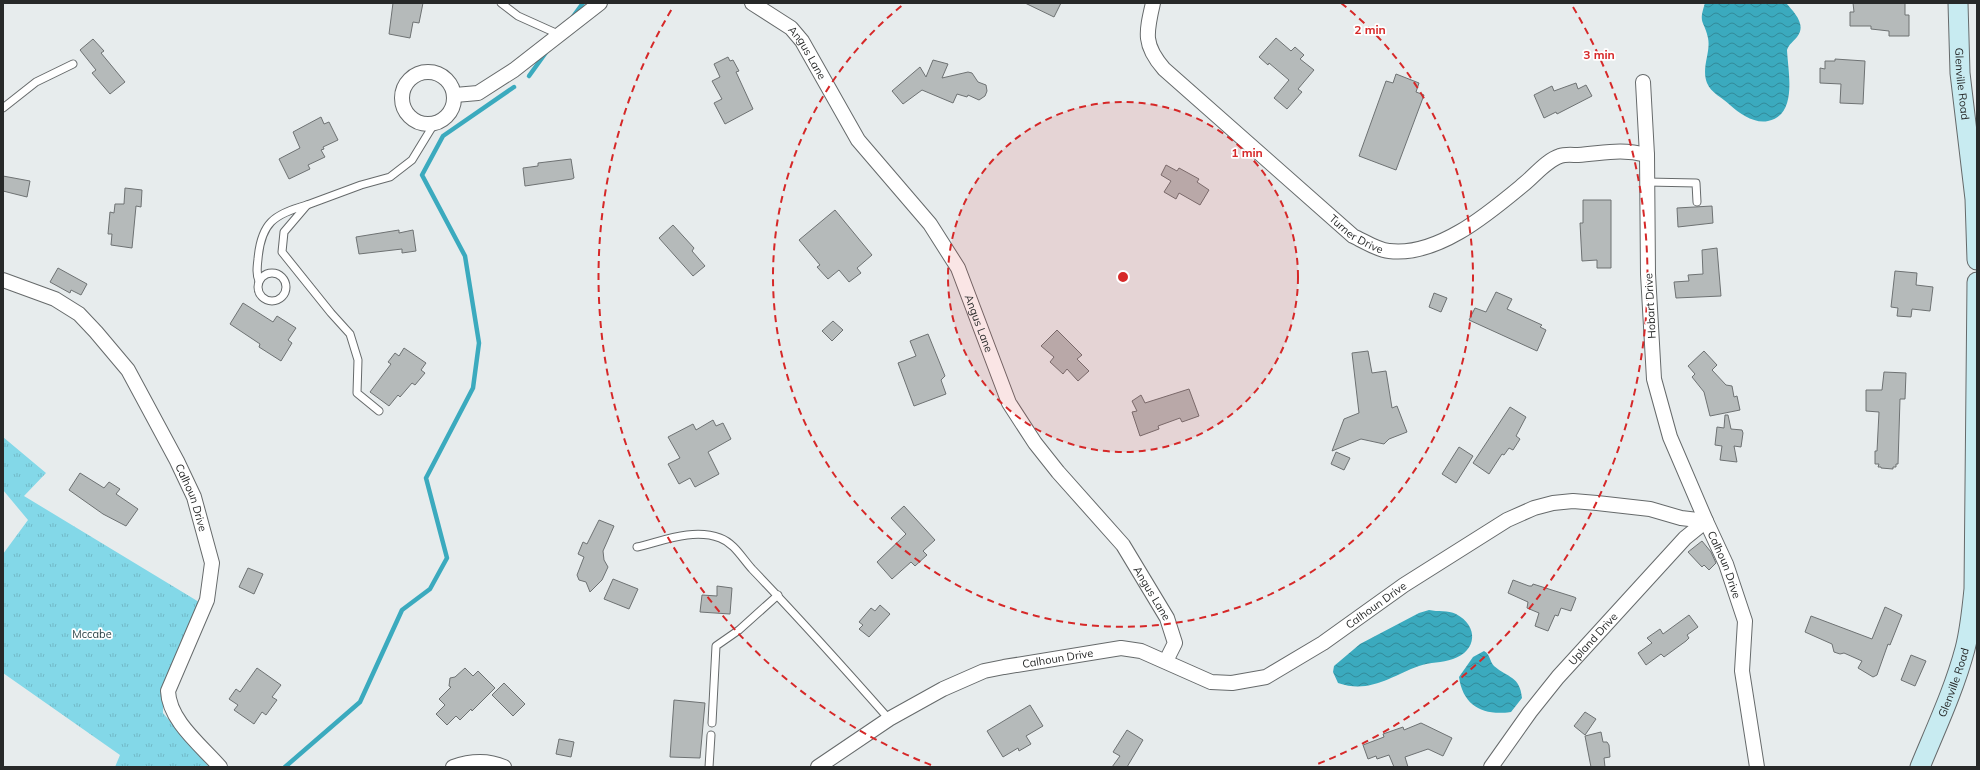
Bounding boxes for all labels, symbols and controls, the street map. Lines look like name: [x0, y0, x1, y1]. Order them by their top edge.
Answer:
text: 2 min: [1354, 22, 1386, 37]
street label: Angus Lane: [785, 23, 829, 82]
text: 3 min: [1583, 47, 1615, 62]
street label: Glenville Road: [1952, 47, 1973, 121]
text: 1 min: [1231, 145, 1263, 160]
street label: Turner Drive: [1326, 211, 1385, 257]
centre of rings: [1116, 270, 1130, 284]
street label: Hobart Drive: [1641, 273, 1659, 339]
street label: Angus Lane: [962, 292, 996, 354]
street label: Calhoun Drive: [172, 461, 210, 533]
street label: Calhoun Drive: [1705, 529, 1744, 600]
street label: Angus Lane: [1130, 564, 1174, 623]
street label: Calhoun Drive: [1343, 579, 1409, 632]
street label: Upland Drive: [1565, 610, 1620, 668]
park label: Mccabe: [72, 627, 112, 641]
street label: Calhoun Drive: [1021, 646, 1094, 671]
street label: Glenville Road: [1935, 646, 1972, 719]

